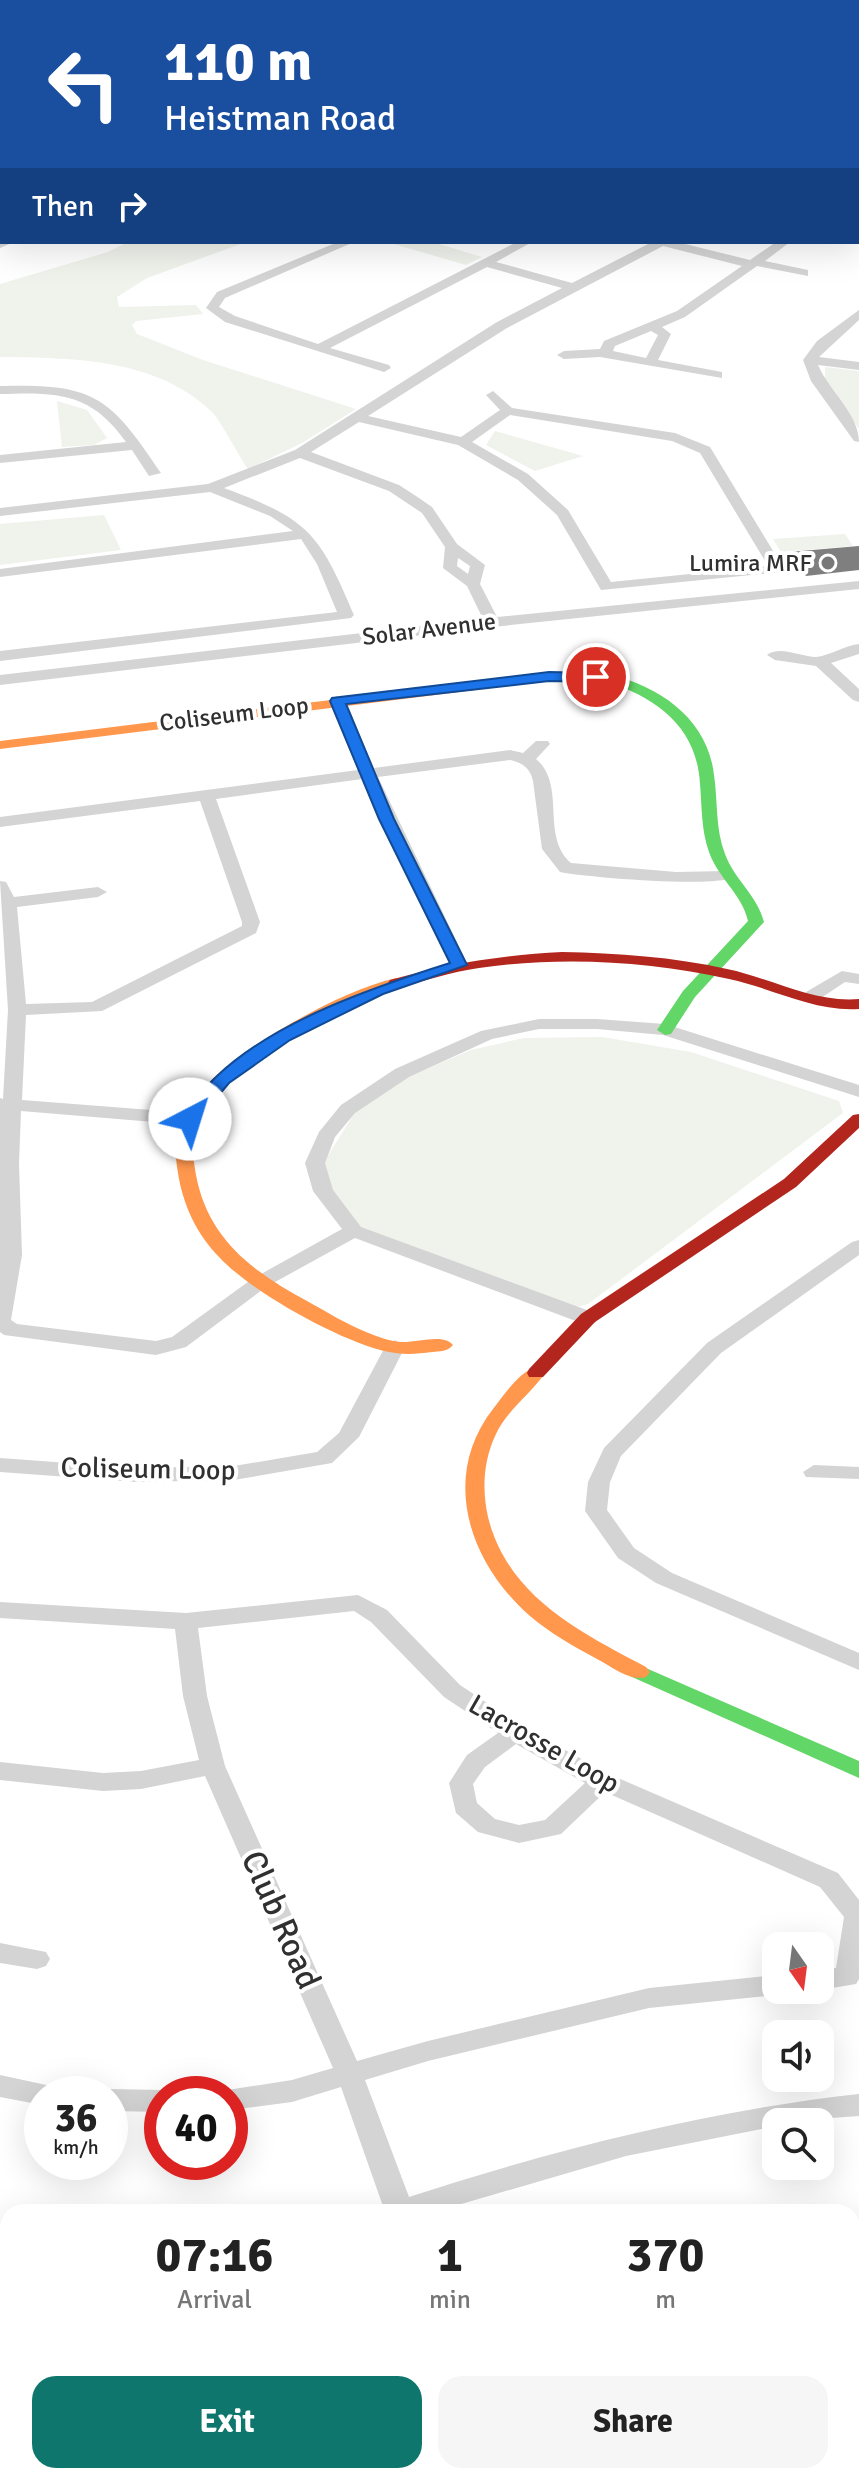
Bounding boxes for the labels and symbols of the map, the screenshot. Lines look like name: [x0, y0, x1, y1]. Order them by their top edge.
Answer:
place label: Lumira MRF: [689, 548, 812, 578]
marker: Lumira MRF: [819, 554, 837, 572]
street label: Solar Avenue: [361, 606, 497, 652]
pin: [562, 643, 630, 711]
street label: Coliseum Loop: [158, 690, 310, 738]
position arrow: [148, 1077, 232, 1161]
street label: Coliseum Loop: [60, 1450, 236, 1488]
street label: Lacrosse Loop: [463, 1687, 625, 1801]
street label: Club Road: [232, 1844, 330, 1996]
north arrow: [762, 1932, 834, 2004]
speed limit sign: 40: [144, 2076, 248, 2180]

